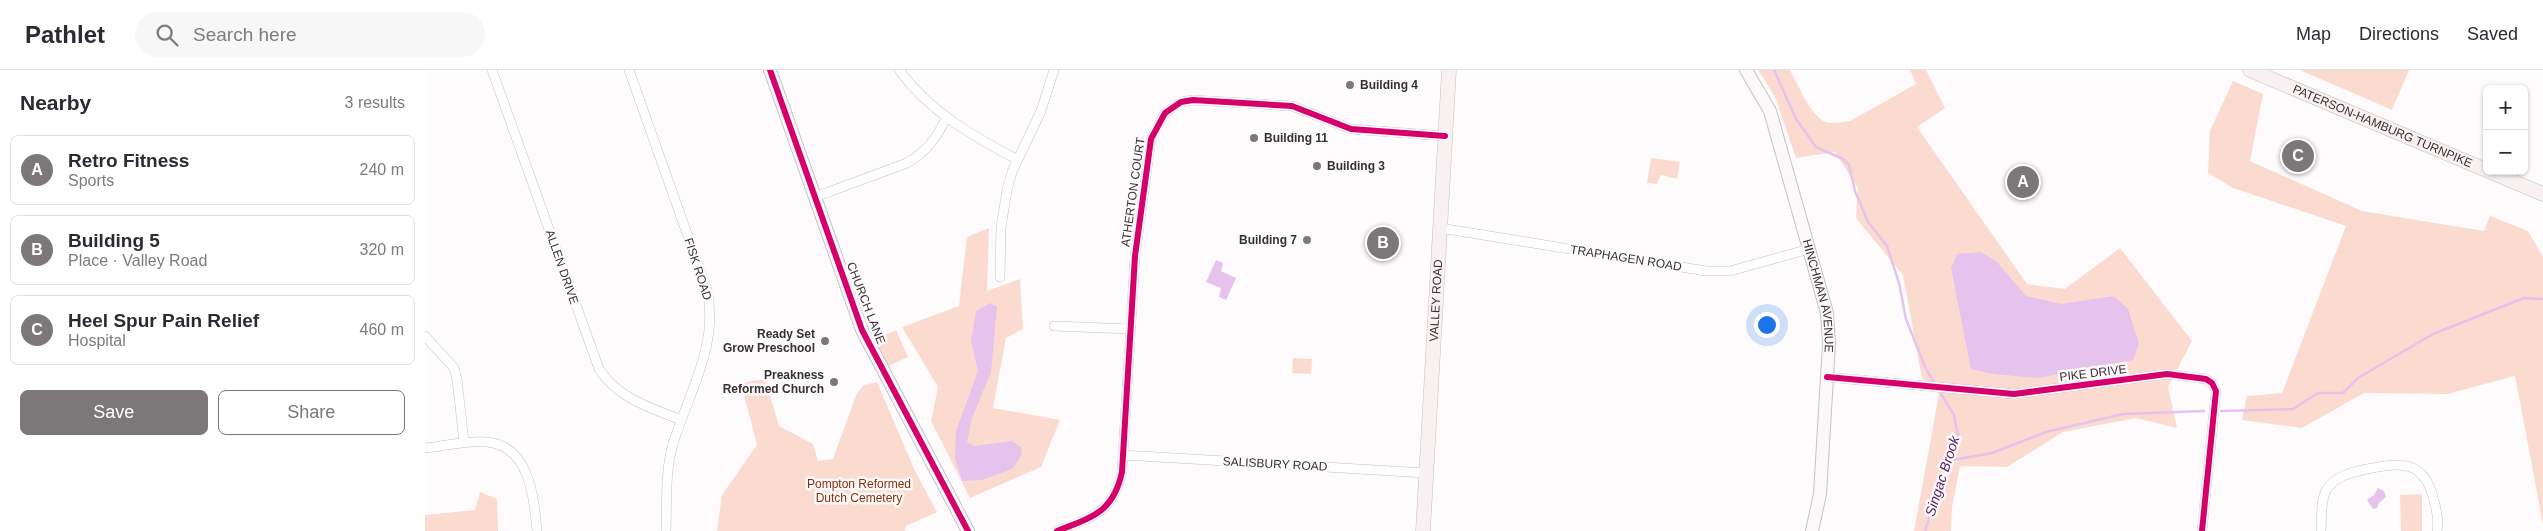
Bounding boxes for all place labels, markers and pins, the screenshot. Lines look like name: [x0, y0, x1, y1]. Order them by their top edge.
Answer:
place label: Building 4: [1360, 78, 1418, 92]
marker: Building 4: [1344, 79, 1356, 91]
place label: Building 11: [1264, 131, 1328, 145]
marker: Building 11: [1248, 132, 1260, 144]
pin: C: [2282, 137, 2314, 175]
place label: Building 3: [1327, 159, 1385, 173]
marker: Building 3: [1311, 160, 1323, 172]
pin: A: [2007, 163, 2039, 201]
pin: B: [1367, 224, 1399, 262]
place label: Building 7: [1239, 233, 1297, 247]
marker: Building 7: [1301, 234, 1313, 246]
place label: Ready Set Grow Preschool: [723, 327, 815, 355]
marker: Ready Set Grow Preschool: [819, 335, 831, 347]
place label: Preakness Reformed Church: [723, 368, 824, 396]
marker: Preakness Reformed Church: [828, 376, 840, 388]

